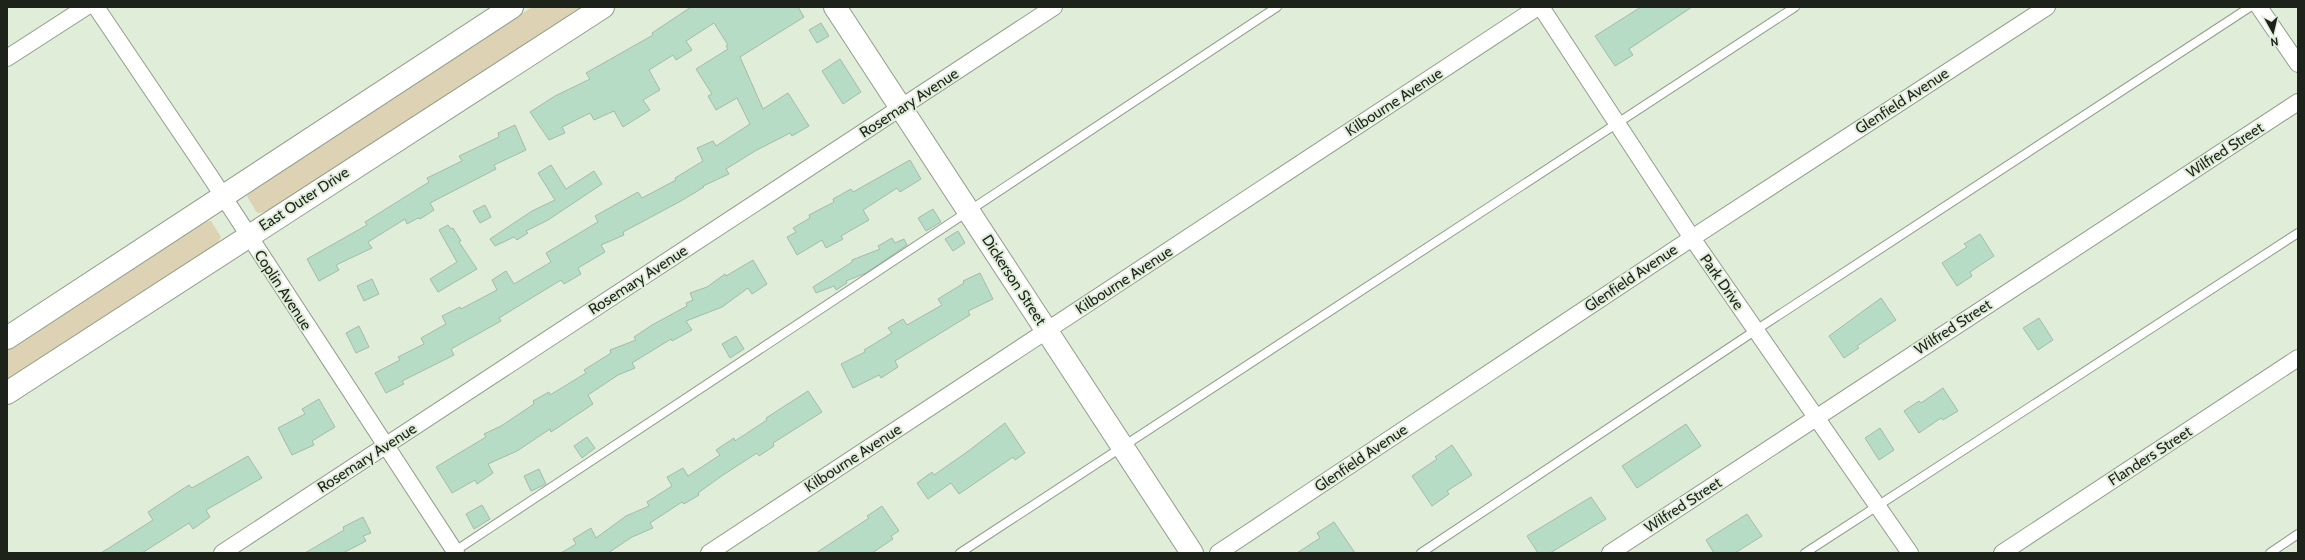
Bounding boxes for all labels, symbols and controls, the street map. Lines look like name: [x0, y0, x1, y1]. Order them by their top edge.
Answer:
north arrow: [2253, 12, 2293, 52]
text: N: [2270, 34, 2279, 49]
street label: Rosemary Avenue: [856, 64, 962, 142]
street label: Kilbourne Avenue: [1342, 64, 1446, 140]
street label: Glenfield Avenue: [1852, 64, 1952, 138]
street label: Wilfred Street: [2183, 118, 2267, 182]
street label: East Outer Drive: [256, 163, 353, 235]
street label: Dickerson Street: [978, 231, 1050, 329]
street label: Glenfield Avenue: [1581, 240, 1681, 316]
street label: Rosemary Avenue: [585, 241, 691, 319]
street label: Kilbourne Avenue: [1072, 242, 1176, 318]
street label: Coplin Avenue: [250, 247, 316, 334]
street label: Park Drive: [1696, 251, 1748, 314]
street label: Wilfred Street: [1911, 295, 1995, 359]
street label: Rosemary Avenue: [314, 419, 420, 497]
street label: Kilbourne Avenue: [801, 420, 905, 496]
street label: Glenfield Avenue: [1311, 420, 1411, 496]
street label: Flanders Street: [2105, 422, 2195, 490]
street label: Wilfred Street: [1641, 473, 1725, 537]

